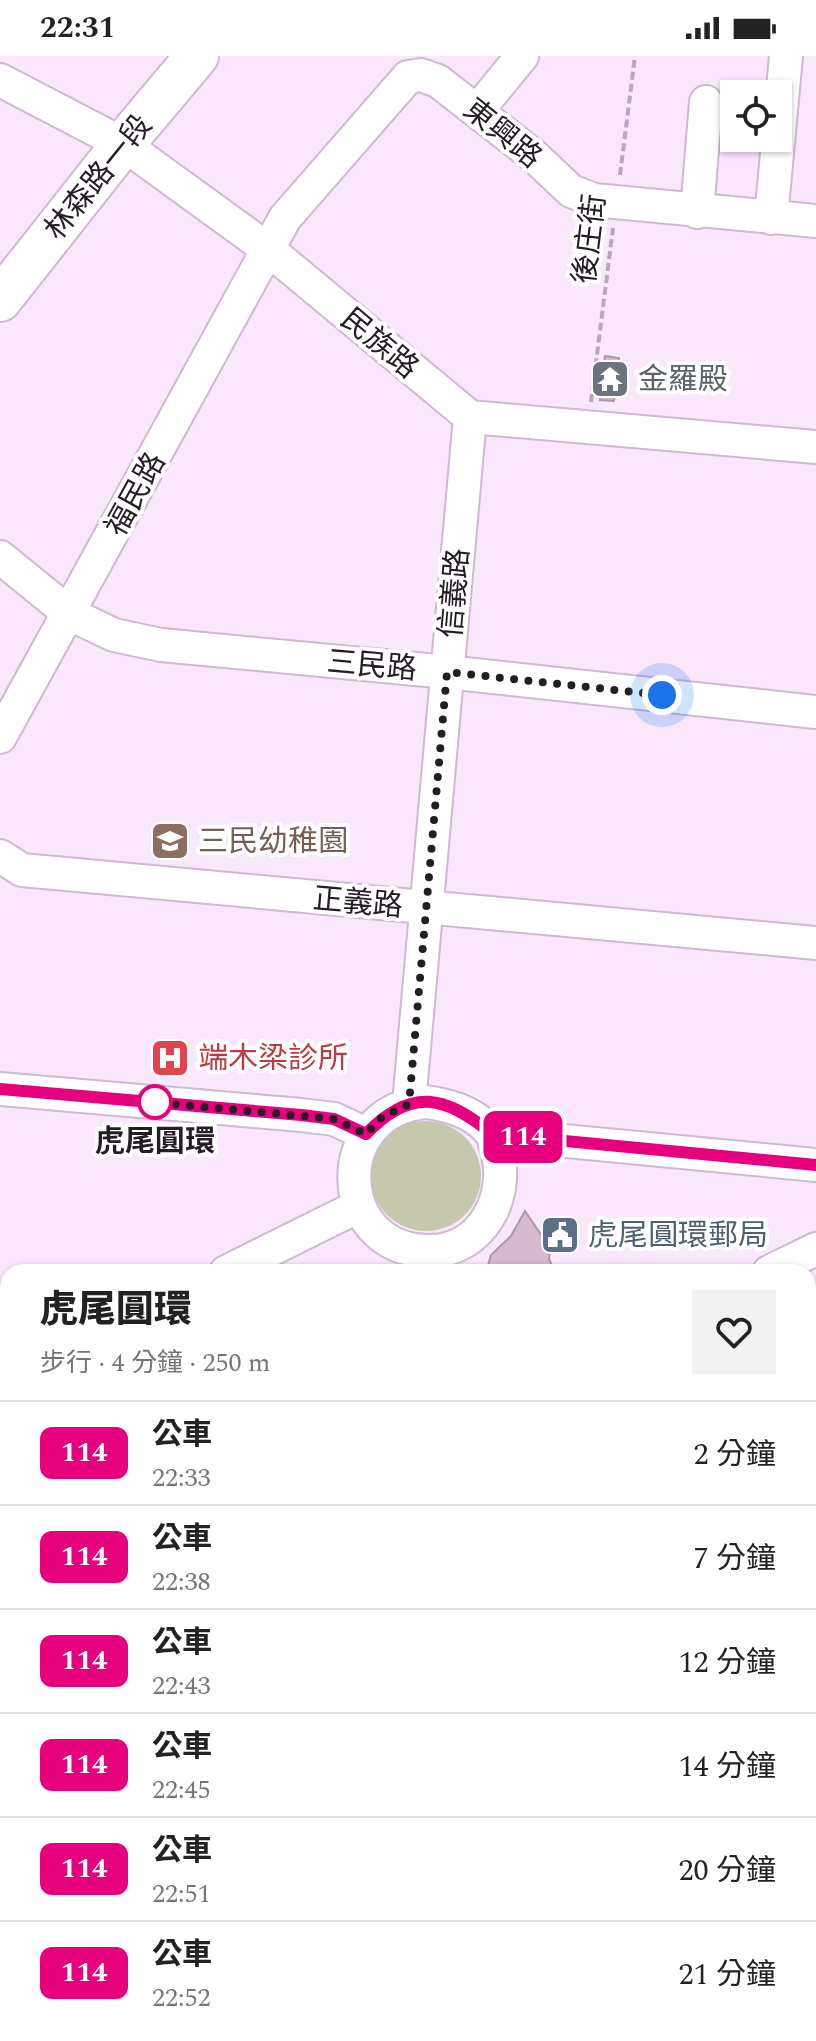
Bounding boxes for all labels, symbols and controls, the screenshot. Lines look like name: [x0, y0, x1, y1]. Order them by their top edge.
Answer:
text: 22:31: [40, 5, 115, 51]
map controls: [720, 80, 792, 152]
button: locate: [720, 80, 792, 152]
street label: 東興路: [453, 88, 552, 180]
street label: 林森路一段: [34, 105, 164, 250]
street label: 後庄街: [562, 192, 618, 287]
street label: 民族路: [330, 297, 429, 390]
place label: 金羅殿: [638, 357, 728, 403]
temple icon: 金羅殿: [589, 358, 631, 400]
street label: 福民路: [94, 444, 178, 545]
street label: 信義路: [428, 546, 482, 640]
street label: 三民路: [325, 639, 419, 693]
your location: [642, 675, 682, 715]
place label: 三民幼稚園: [198, 819, 348, 865]
school or university icon: 三民幼稚園: [149, 820, 191, 862]
street label: 正義路: [311, 876, 405, 930]
place label: 端木梁診所: [198, 1036, 348, 1082]
hospital icon: 端木梁診所: [149, 1037, 191, 1079]
marker: 虎尾圓環: [138, 1085, 172, 1119]
line badge: 114: [477, 1111, 569, 1163]
text: 114: [499, 1115, 547, 1158]
place label: 虎尾圓環: [95, 1119, 215, 1165]
place label: 虎尾圓環郵局: [588, 1213, 768, 1259]
public building icon: 虎尾圓環郵局: [539, 1214, 581, 1256]
text: 虎尾圓環: [40, 1282, 192, 1340]
button: heart: [692, 1290, 776, 1374]
text: 步行 · 4 分鐘 · 250 m: [40, 1343, 270, 1383]
text: 公車: [152, 1412, 212, 1458]
text: 114: [60, 1431, 108, 1474]
text: 2 分鐘: [694, 1432, 776, 1478]
text: 22:33: [152, 1458, 211, 1498]
text: 公車: [152, 1516, 212, 1562]
text: 114: [60, 1535, 108, 1578]
text: 7 分鐘: [694, 1536, 776, 1582]
text: 22:38: [152, 1562, 211, 1602]
text: 公車: [152, 1620, 212, 1666]
text: 114: [60, 1639, 108, 1682]
text: 12 分鐘: [679, 1640, 776, 1686]
text: 22:43: [152, 1666, 211, 1706]
text: 公車: [152, 1724, 212, 1770]
text: 114: [60, 1743, 108, 1786]
text: 14 分鐘: [679, 1744, 776, 1790]
text: 22:45: [152, 1770, 211, 1810]
text: 公車: [152, 1828, 212, 1874]
text: 114: [60, 1847, 108, 1890]
text: 20 分鐘: [679, 1848, 776, 1894]
text: 22:51: [152, 1874, 211, 1914]
text: 公車: [152, 1932, 212, 1978]
text: 114: [60, 1951, 108, 1994]
text: 21 分鐘: [679, 1952, 776, 1998]
text: 22:52: [152, 1978, 211, 2018]

